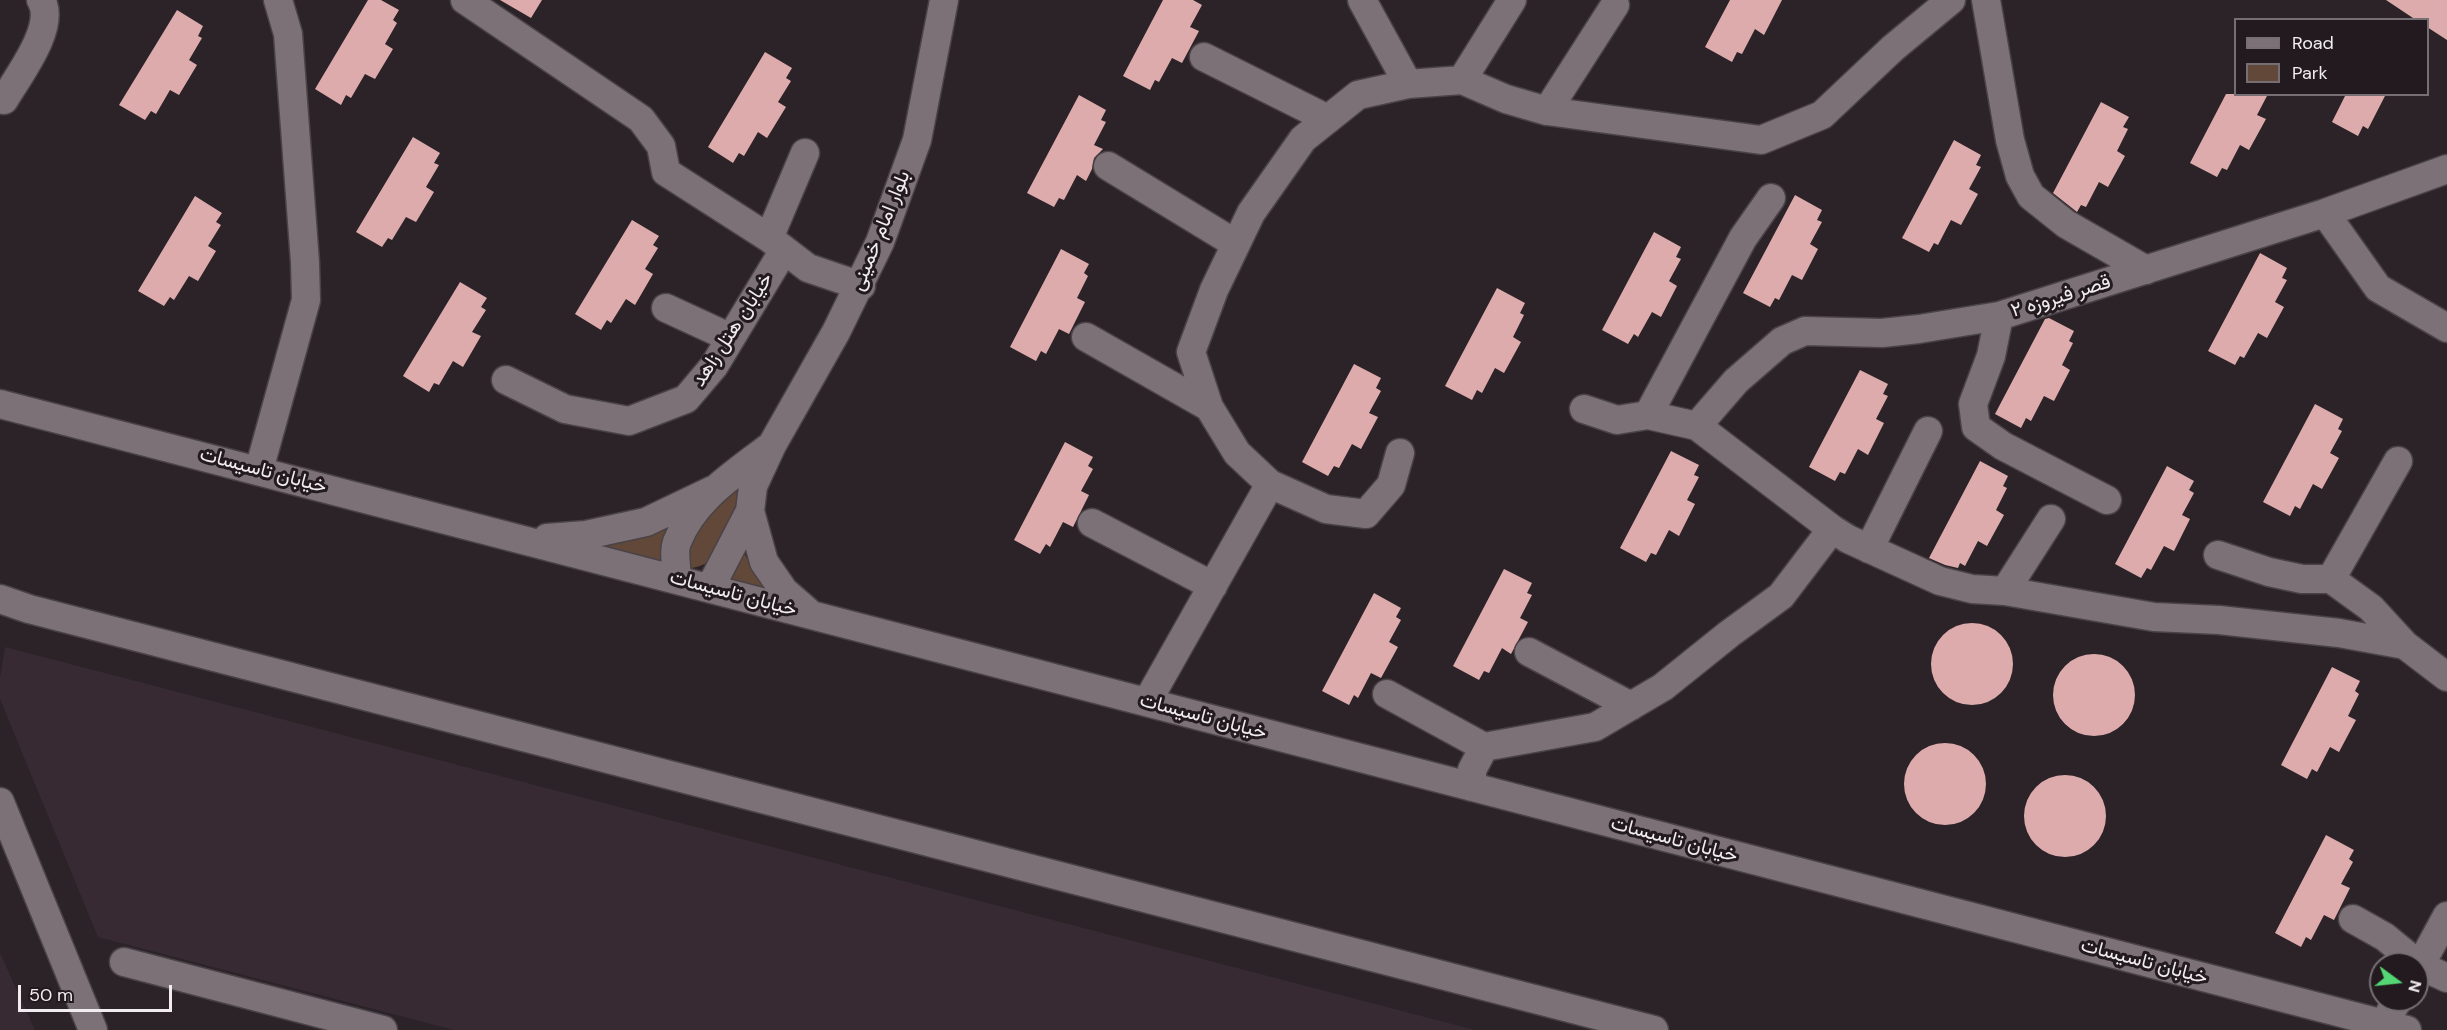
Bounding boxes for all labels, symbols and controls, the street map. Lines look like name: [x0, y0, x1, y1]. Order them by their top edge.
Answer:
legend: [2234, 18, 2429, 96]
text: Road: [2292, 31, 2334, 55]
text: Park: [2292, 61, 2328, 85]
street label: بلوار امام خمینی: [846, 167, 916, 295]
street label: خیابان هتل زاهد: [687, 269, 779, 391]
street label: قصر فیروزه ۲: [2008, 270, 2114, 324]
street label: خیابان تاسیسات: [197, 443, 329, 499]
street label: خیابان تاسیسات: [667, 566, 799, 622]
street label: خیابان تاسیسات: [1137, 689, 1269, 745]
street label: خیابان تاسیسات: [1608, 812, 1740, 868]
street label: خیابان تاسیسات: [2078, 934, 2210, 990]
north arrow: [2369, 952, 2429, 1012]
scale bar: [21, 973, 176, 1011]
text: N: [2403, 978, 2427, 995]
text: 50 m: [29, 983, 73, 1007]

